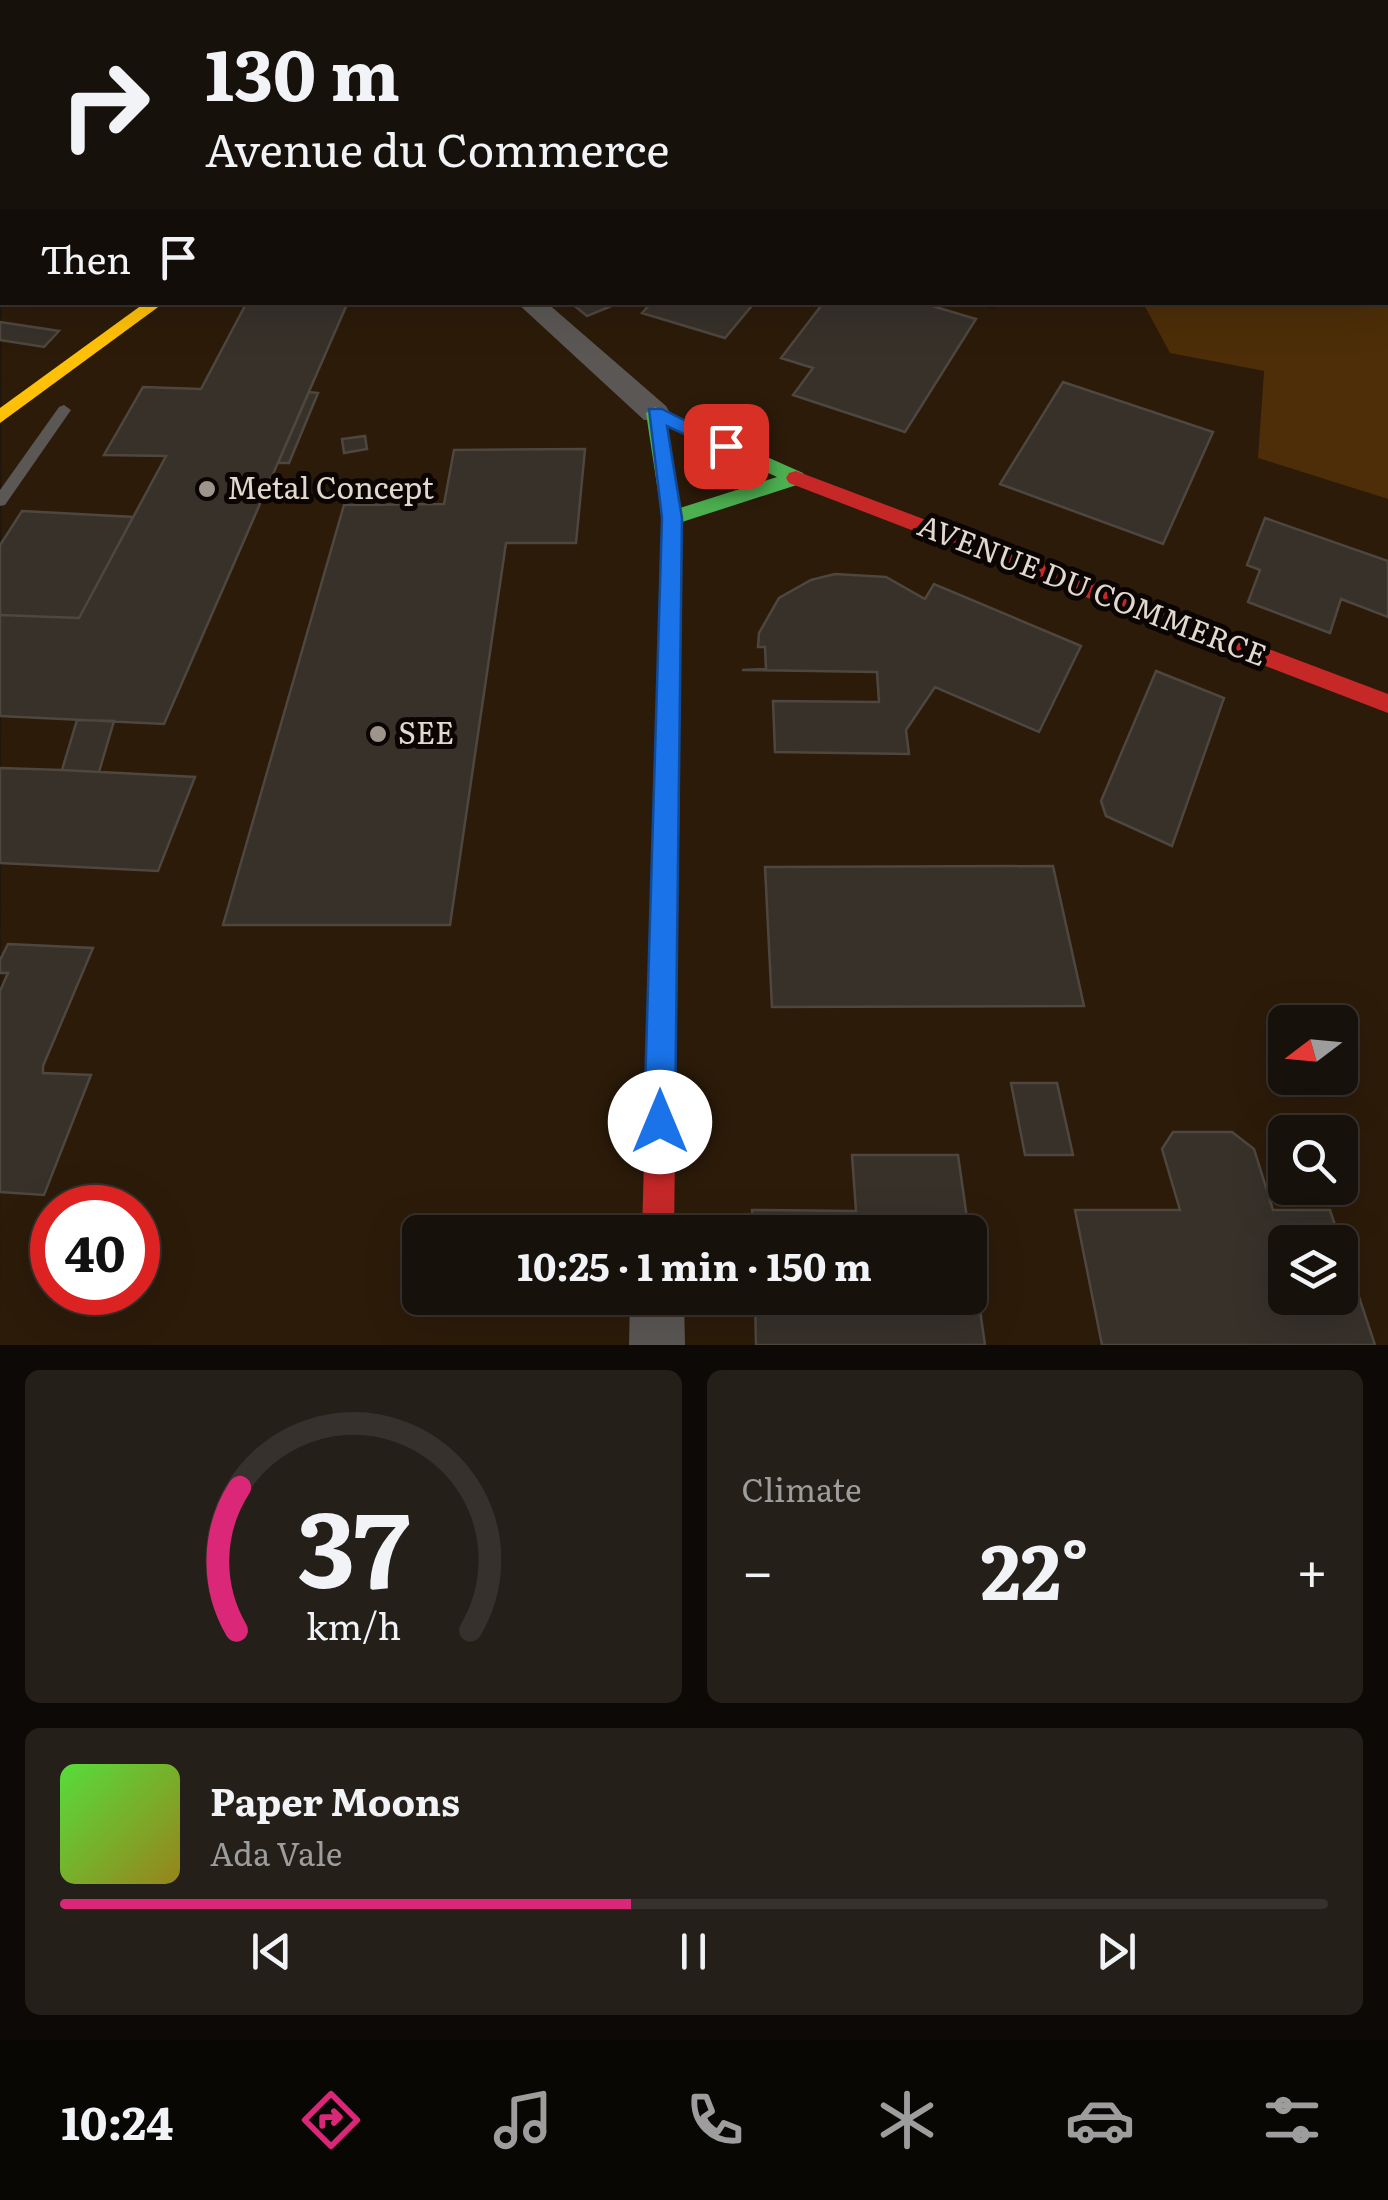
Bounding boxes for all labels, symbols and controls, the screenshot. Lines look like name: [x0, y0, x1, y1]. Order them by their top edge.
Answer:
text: 130 m: [205, 19, 400, 123]
icon: right: [40, 40, 170, 170]
text: Avenue du Commerce: [205, 114, 670, 181]
text: Then: [40, 229, 131, 286]
icon: arrive: [151, 230, 206, 285]
pin: [684, 404, 769, 489]
icon: arrive: [699, 419, 754, 474]
place label: Metal Concept: [227, 464, 434, 508]
marker: Metal Concept: [196, 478, 218, 500]
street label: AVENUE DU COMMERCE: [912, 501, 1274, 675]
place label: SEE: [398, 709, 454, 753]
marker: SEE: [367, 723, 389, 745]
north arrow: [1268, 1005, 1358, 1095]
map controls: [1268, 1005, 1358, 1315]
position arrow: [608, 1070, 712, 1174]
button: search: [1268, 1115, 1358, 1205]
speed limit sign: 40: [30, 1185, 160, 1315]
button: layers: [1268, 1225, 1358, 1315]
text: 10:25 · 1 min · 150 m: [517, 1236, 872, 1293]
text: Climate: [742, 1464, 862, 1512]
text: 37: [297, 1466, 409, 1620]
text: 22°: [981, 1512, 1089, 1623]
text: −: [742, 1527, 774, 1609]
text: +: [1296, 1527, 1328, 1609]
text: km/h: [306, 1598, 401, 1651]
text: Paper Moons: [210, 1771, 460, 1828]
text: Ada Vale: [210, 1828, 342, 1876]
icon: previous: [244, 1924, 299, 1979]
icon: pause: [666, 1924, 721, 1979]
icon: next: [1089, 1924, 1144, 1979]
icon: directions: [296, 2085, 366, 2155]
icon: music: [488, 2085, 558, 2155]
icon: phone: [680, 2085, 750, 2155]
icon: climate: [872, 2085, 942, 2155]
icon: car: [1065, 2085, 1135, 2155]
icon: filters: [1257, 2085, 1327, 2155]
text: 10:24: [61, 2087, 173, 2154]

